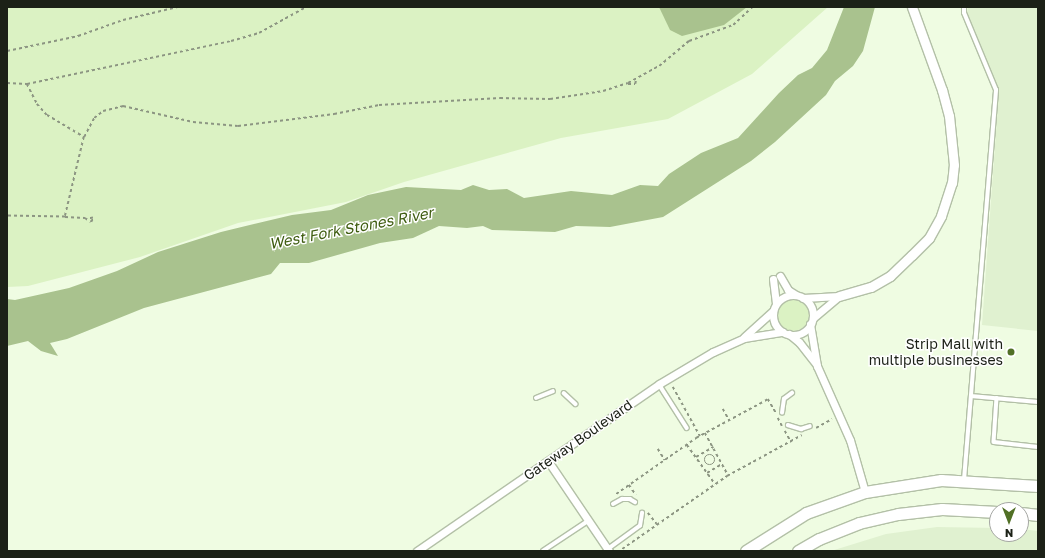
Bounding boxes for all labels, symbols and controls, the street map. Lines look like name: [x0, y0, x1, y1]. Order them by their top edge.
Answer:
water label: West Fork Stones River: [267, 203, 435, 253]
place label: Strip Mall with multiple businesses: [869, 336, 1003, 368]
marker: Strip Mall with multiple businesses: [1006, 347, 1016, 357]
street label: Gateway Boulevard: [520, 396, 636, 484]
north arrow: [989, 502, 1029, 542]
text: N: [1005, 527, 1013, 540]

